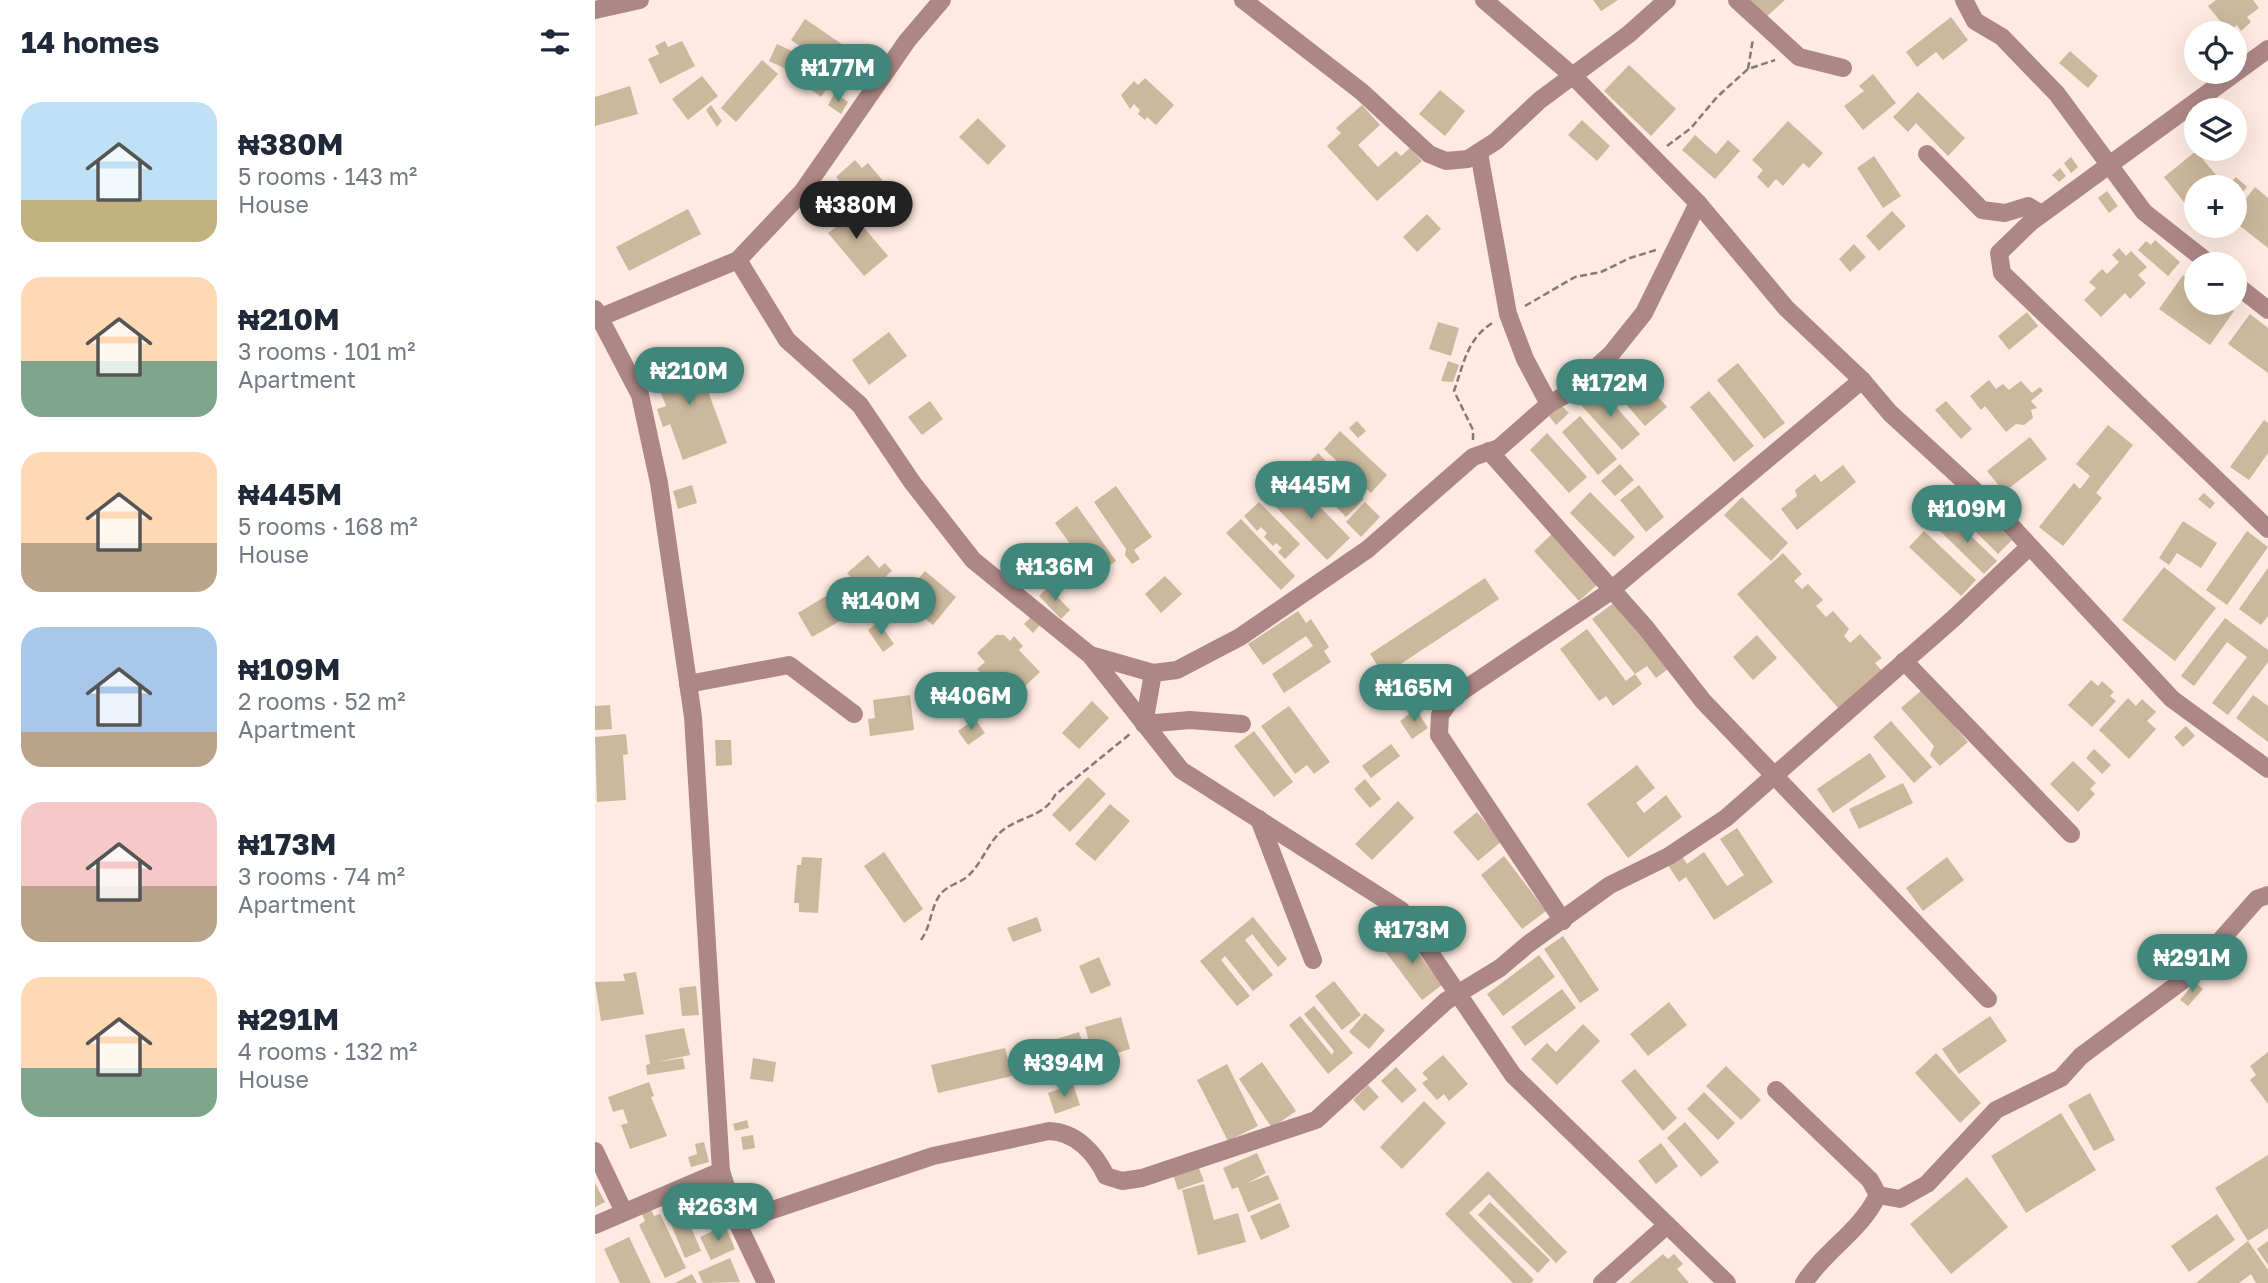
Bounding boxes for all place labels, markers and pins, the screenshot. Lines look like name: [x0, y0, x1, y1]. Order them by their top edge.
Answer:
pin: ₦177M: [789, 44, 887, 104]
pin: ₦380M: [807, 182, 905, 241]
pin: ₦210M: [640, 348, 738, 407]
pin: ₦172M: [1561, 360, 1659, 419]
pin: ₦445M: [1262, 462, 1360, 521]
pin: ₦109M: [1918, 486, 2016, 545]
pin: ₦136M: [1006, 544, 1104, 603]
pin: ₦140M: [832, 578, 930, 637]
pin: ₦165M: [1365, 664, 1463, 724]
pin: ₦406M: [922, 672, 1020, 732]
pin: ₦173M: [1363, 906, 1461, 966]
pin: ₦291M: [2143, 934, 2241, 994]
pin: ₦394M: [1015, 1040, 1113, 1099]
pin: ₦263M: [669, 1184, 767, 1243]

